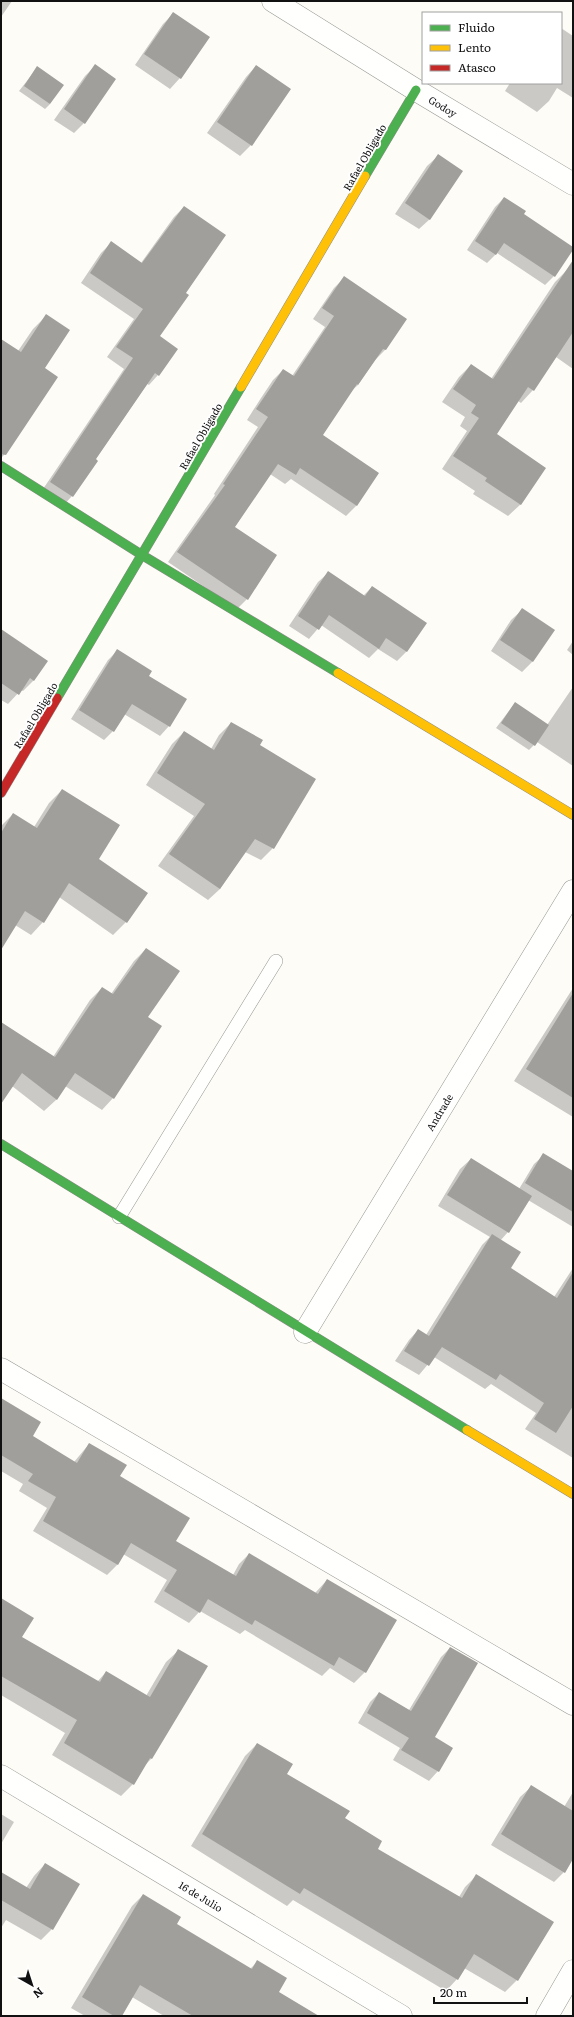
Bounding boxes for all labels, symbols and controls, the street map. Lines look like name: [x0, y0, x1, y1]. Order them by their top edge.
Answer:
legend: [422, 12, 562, 84]
text: Fluido: [458, 18, 495, 36]
text: Lento: [458, 38, 491, 56]
text: Atasco: [458, 58, 496, 76]
street label: Godoy: [426, 92, 460, 120]
street label: Rafael Obligado: [339, 121, 389, 193]
street label: Rafael Obligado: [175, 400, 225, 472]
street label: Rafael Obligado: [9, 679, 61, 751]
street label: Andrade: [422, 1091, 456, 1133]
street label: 16 de Julio: [176, 1877, 226, 1915]
north arrow: [12, 1965, 52, 2005]
scale bar: [434, 1979, 527, 2005]
text: 20 m: [440, 1983, 467, 2001]
text: N: [30, 1984, 48, 2003]

